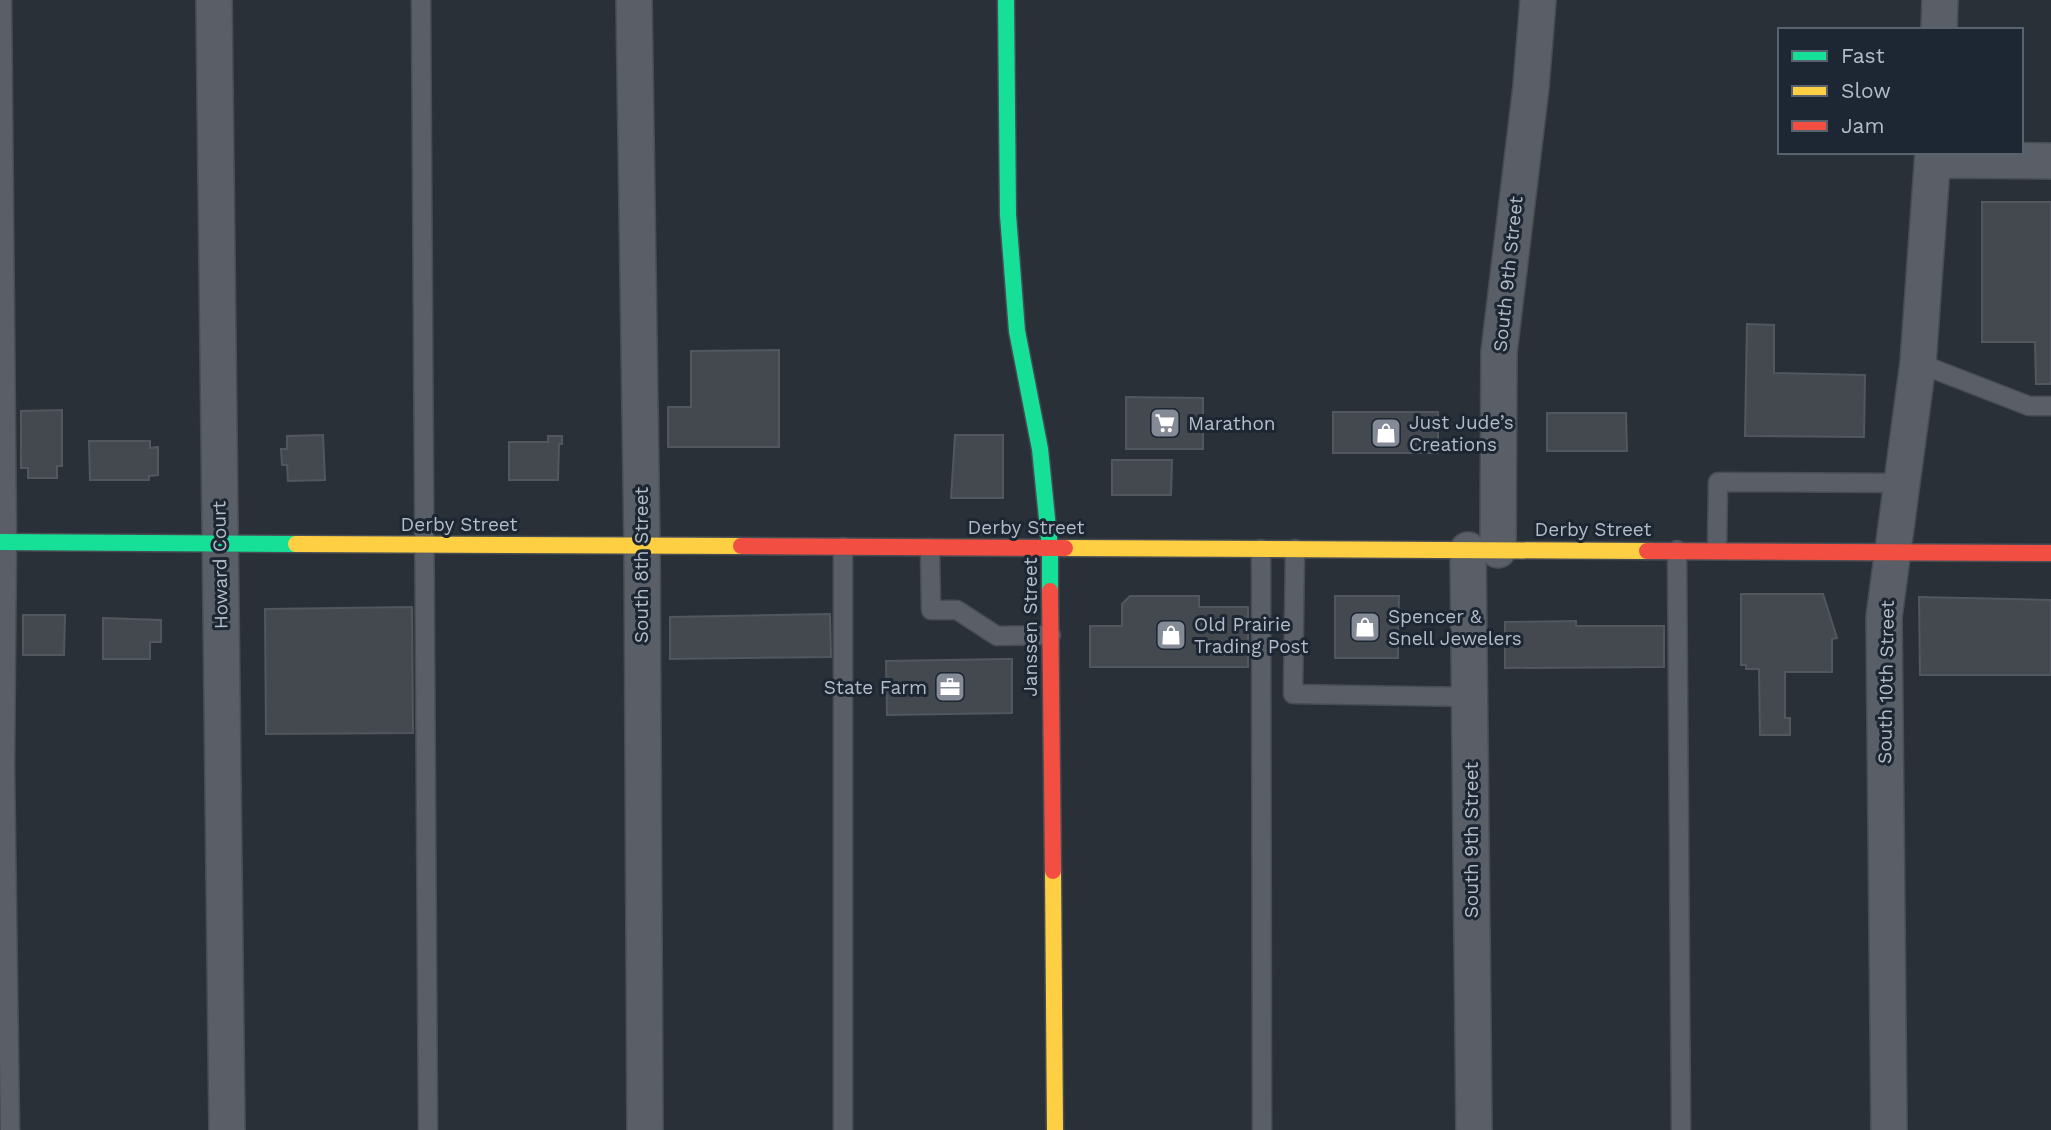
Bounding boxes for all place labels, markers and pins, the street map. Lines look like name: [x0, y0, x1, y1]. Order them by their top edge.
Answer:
supermarket icon: Marathon: [1148, 406, 1182, 440]
place label: Just Jude’s Creations: [1409, 411, 1514, 456]
place label: Marathon: [1188, 412, 1276, 435]
shop icon: Just Jude’s Creations: [1369, 416, 1403, 450]
place label: Spencer & Snell Jewelers: [1388, 605, 1522, 650]
shop icon: Spencer & Snell Jewelers: [1348, 610, 1382, 644]
place label: Old Prairie Trading Post: [1194, 613, 1309, 658]
shop icon: Old Prairie Trading Post: [1154, 618, 1188, 652]
office icon: State Farm: [933, 670, 967, 704]
place label: State Farm: [824, 676, 927, 699]

